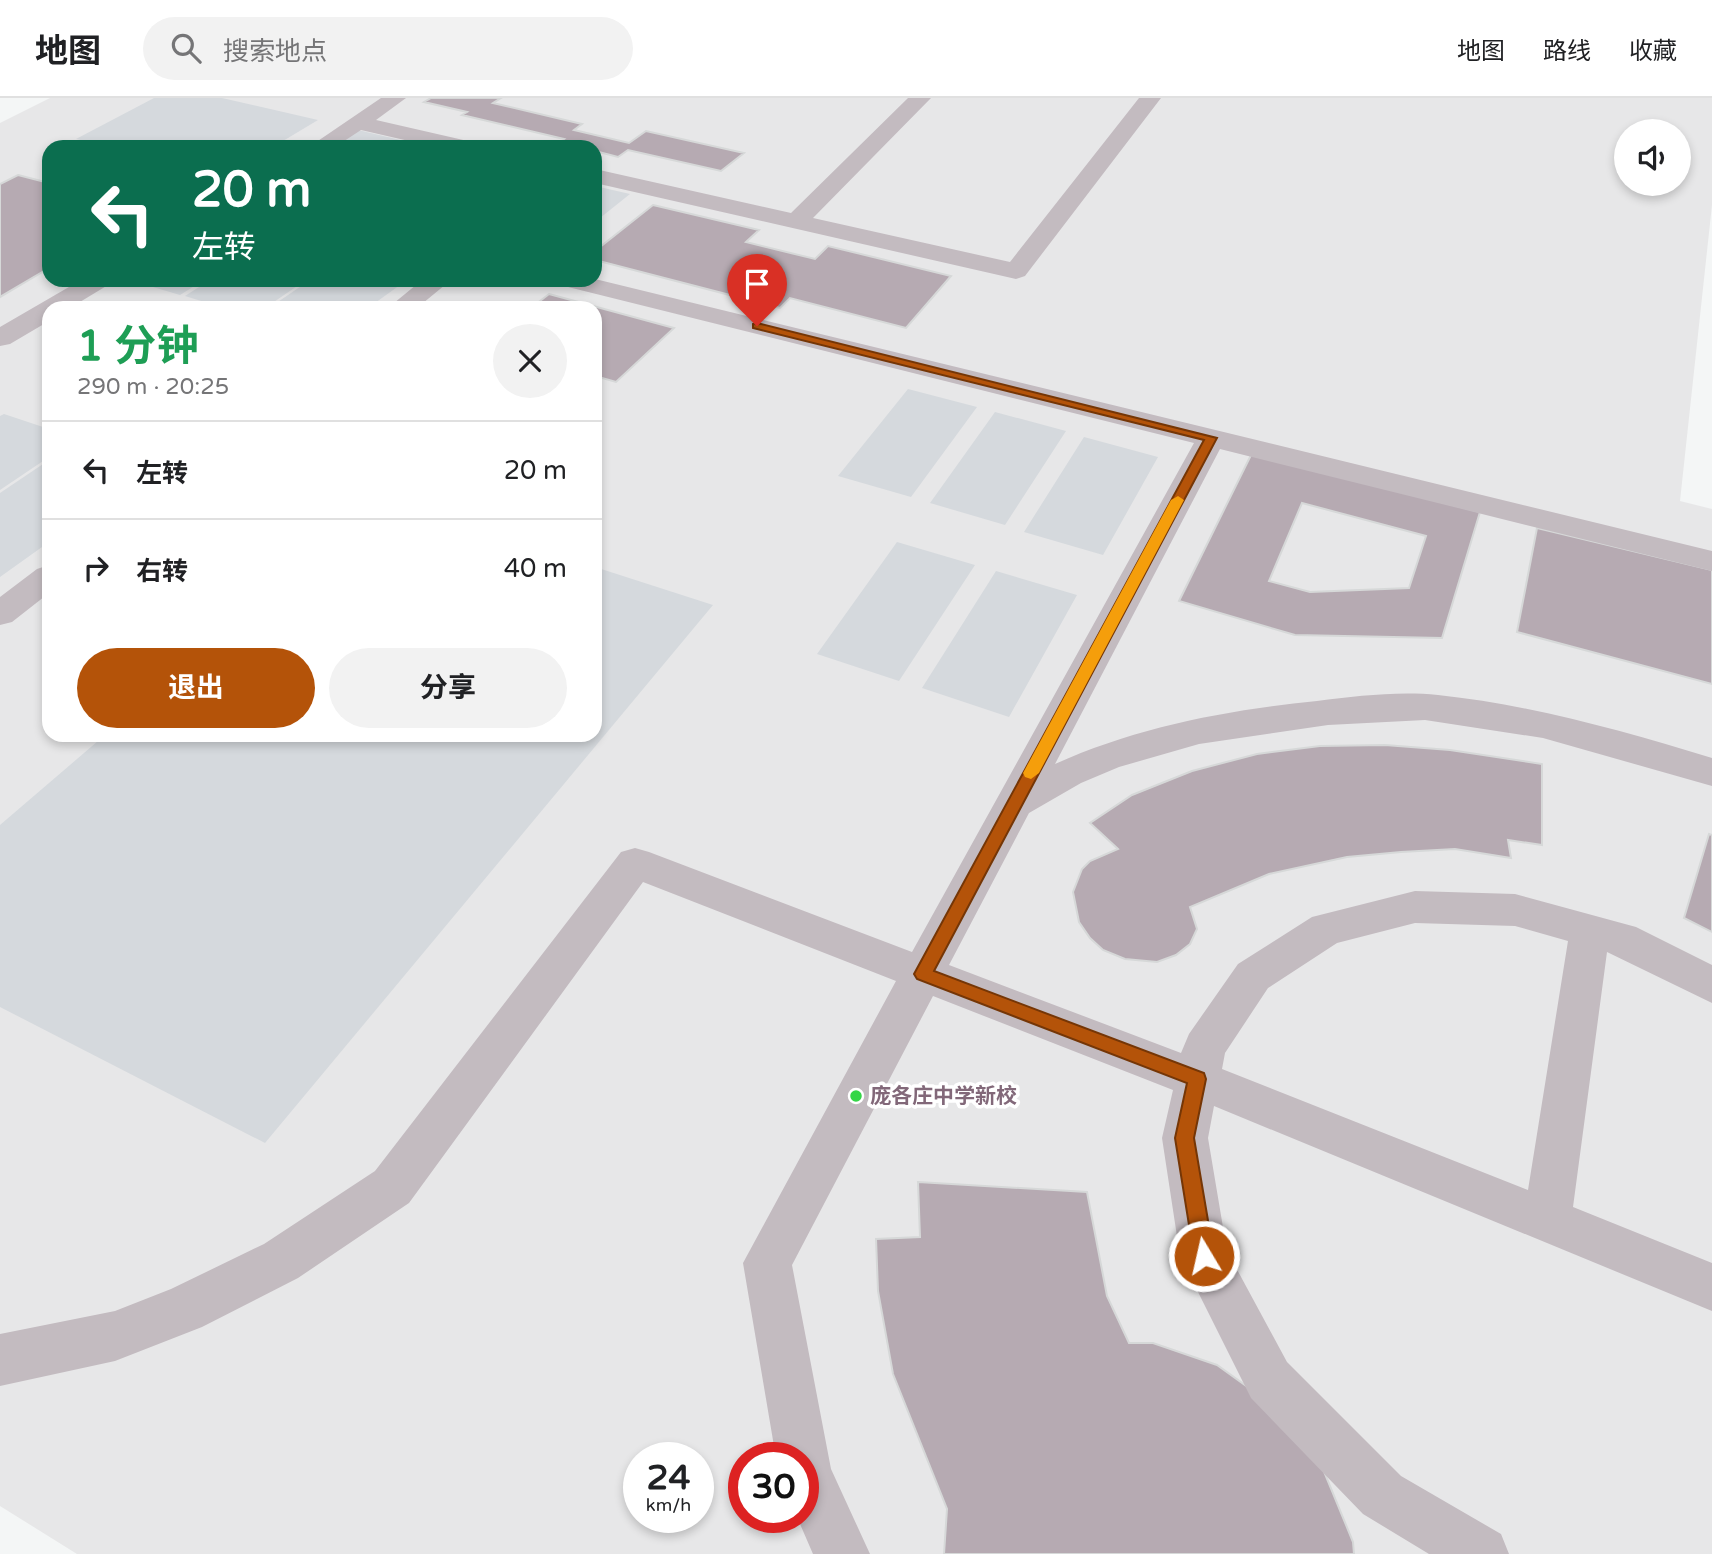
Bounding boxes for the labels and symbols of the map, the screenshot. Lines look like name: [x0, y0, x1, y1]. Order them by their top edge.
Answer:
pin: [727, 254, 787, 326]
place label: 庞各庄中学新校: [870, 1084, 1017, 1109]
marker: 庞各庄中学新校: [848, 1088, 864, 1104]
position arrow: [1167, 1219, 1241, 1293]
speed limit sign: 30: [728, 1442, 819, 1533]

